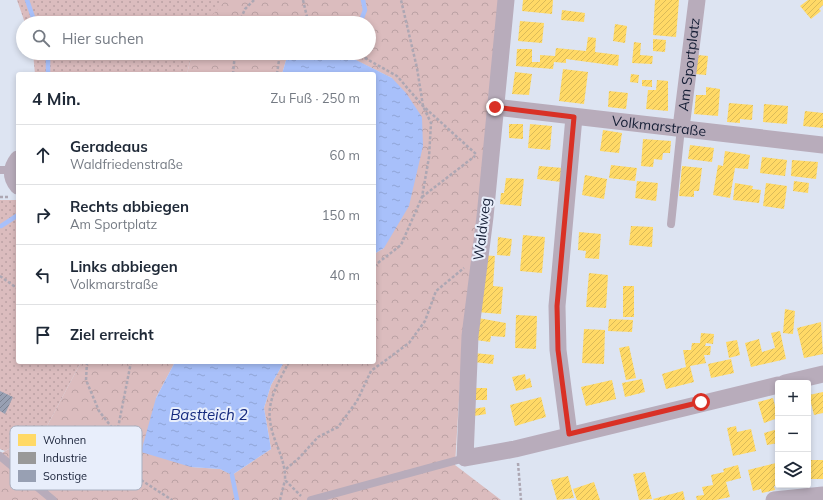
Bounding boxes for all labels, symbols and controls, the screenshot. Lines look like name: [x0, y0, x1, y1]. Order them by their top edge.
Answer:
search box: [16, 16, 376, 60]
street label: Am Sportplatz: [674, 17, 704, 112]
icon: search: [30, 27, 52, 49]
text: Hier suchen: [62, 29, 144, 48]
text: 4 Min.: [32, 88, 81, 109]
text: Zu Fuß · 250 m: [271, 90, 360, 106]
route end: [486, 98, 504, 116]
street label: Volkmarstraße: [611, 112, 707, 140]
text: Geradeaus: [70, 137, 148, 156]
icon: ahead: [32, 144, 54, 166]
text: 60 m: [330, 147, 360, 163]
text: Waldfriedenstraße: [70, 156, 183, 172]
text: Rechts abbiegen: [70, 197, 189, 216]
street label: Waldweg: [469, 197, 495, 261]
icon: right: [32, 204, 54, 226]
text: 150 m: [322, 207, 360, 223]
text: Am Sportplatz: [70, 216, 157, 232]
text: Links abbiegen: [70, 257, 178, 276]
icon: left: [32, 264, 54, 286]
text: 40 m: [330, 267, 360, 283]
text: Volkmarstraße: [70, 276, 158, 292]
icon: arrive: [32, 324, 54, 346]
text: Ziel erreicht: [70, 325, 154, 344]
map controls: [775, 380, 811, 488]
button: +: [775, 380, 811, 416]
route start: [692, 393, 710, 411]
water label: Bastteich 2: [170, 405, 248, 424]
button: −: [775, 416, 811, 452]
legend: [10, 426, 142, 490]
text: Wohnen: [43, 433, 86, 447]
text: Industrie: [43, 451, 87, 465]
button: layers: [775, 452, 811, 488]
text: Sonstige: [43, 469, 87, 483]

